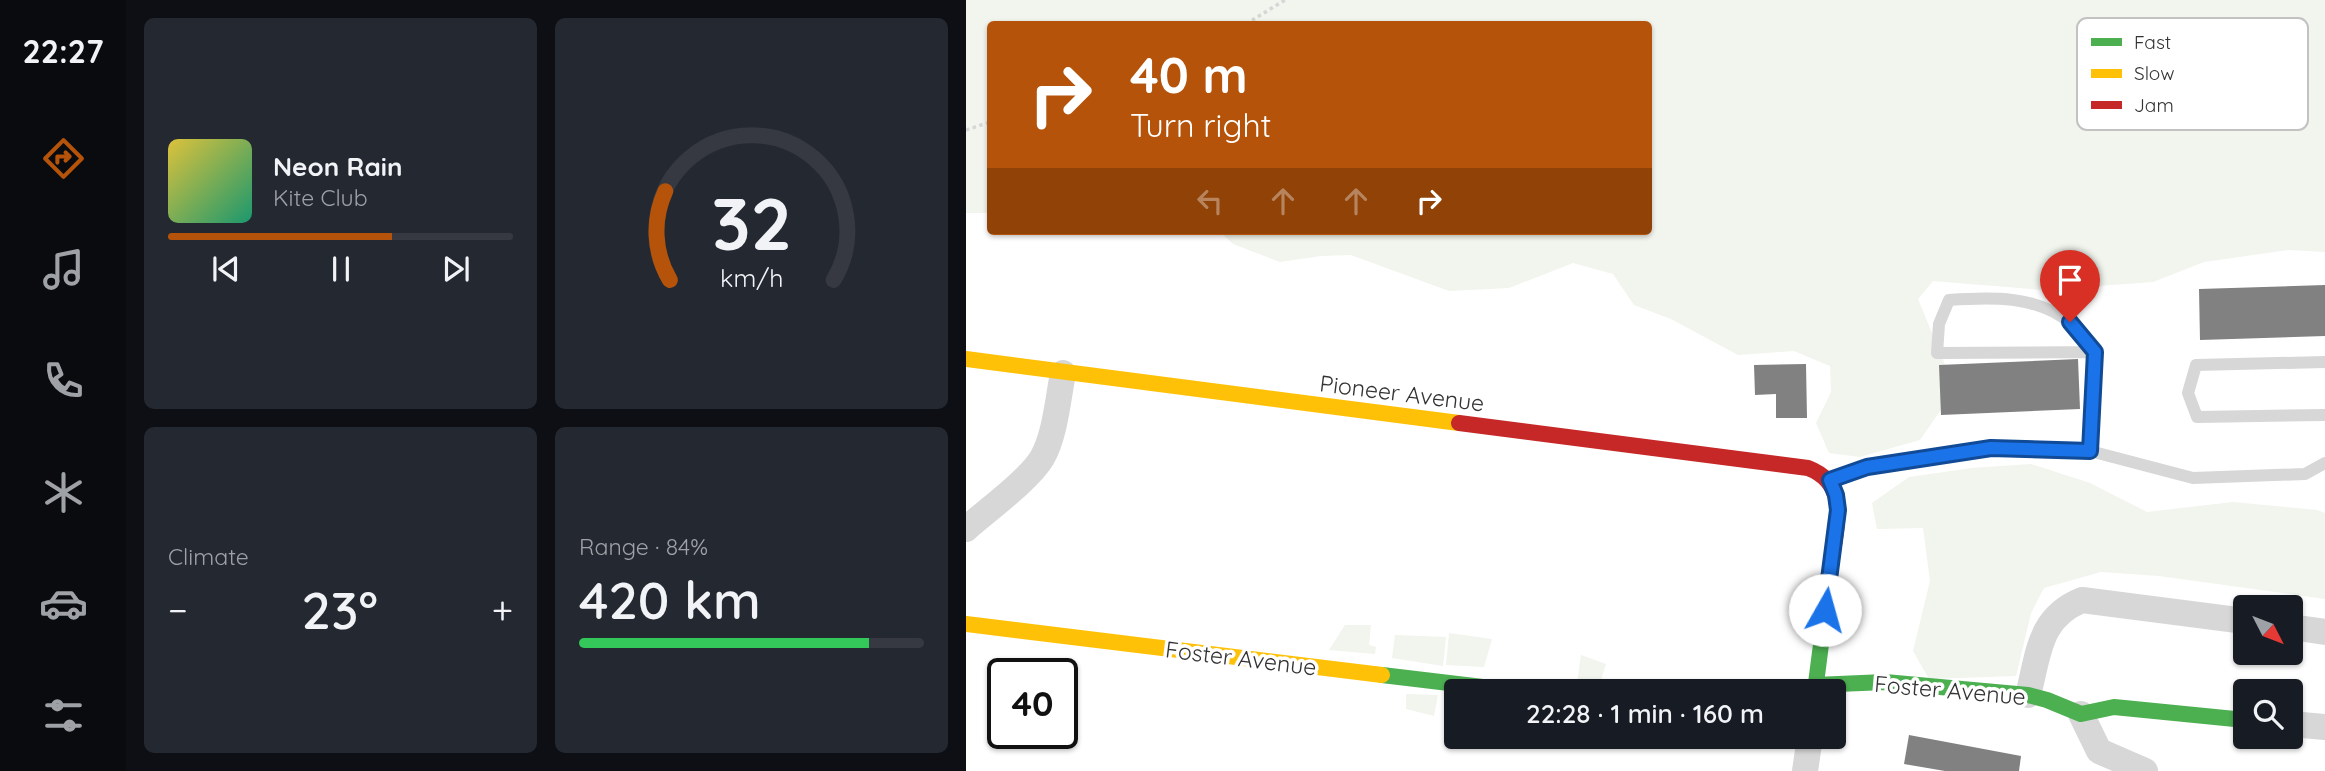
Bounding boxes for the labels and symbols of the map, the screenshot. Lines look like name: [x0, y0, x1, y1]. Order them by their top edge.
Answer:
legend: [2077, 18, 2308, 130]
text: Fast: [2134, 30, 2171, 54]
text: Slow: [2134, 61, 2175, 85]
text: Jam: [2134, 93, 2174, 117]
pin: [2040, 250, 2100, 322]
street label: Pioneer Avenue: [1318, 369, 1486, 417]
position arrow: [1788, 573, 1862, 647]
north arrow: [2233, 595, 2303, 665]
street label: Foster Avenue: [1164, 634, 1318, 682]
speed limit sign: 40: [987, 658, 1078, 749]
street label: Foster Avenue: [1873, 669, 2027, 711]

